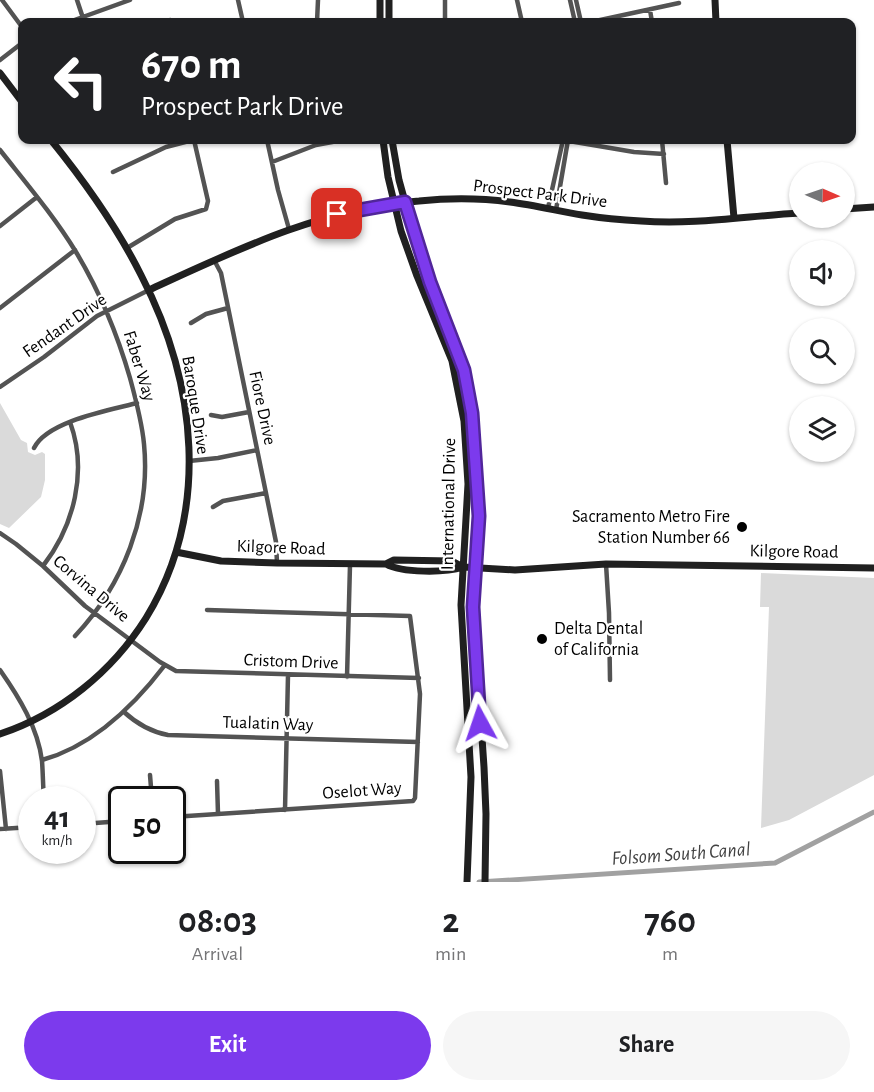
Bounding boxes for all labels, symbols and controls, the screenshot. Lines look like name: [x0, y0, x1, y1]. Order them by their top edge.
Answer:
icon: left: [42, 42, 120, 120]
text: 670 m: [141, 44, 242, 86]
text: Prospect Park Drive: [141, 93, 343, 120]
north arrow: [789, 162, 855, 228]
map controls: [789, 162, 855, 462]
street label: Prospect Park Drive: [472, 177, 608, 211]
pin: [311, 188, 362, 239]
icon: arrive: [320, 197, 353, 230]
button: sound: [789, 240, 855, 306]
street label: Fendant Drive: [20, 291, 110, 361]
button: search: [789, 318, 855, 384]
street label: Faber Way: [120, 329, 158, 404]
street label: Baroque Drive: [178, 354, 212, 456]
street label: Fiore Drive: [245, 369, 279, 447]
button: layers: [789, 396, 855, 462]
street label: International Drive: [439, 438, 459, 570]
place label: Sacramento Metro Fire Station Number 66: [572, 508, 730, 547]
marker: Sacramento Metro Fire Station Number 66: [735, 520, 749, 534]
street label: Kilgore Road: [236, 537, 326, 559]
street label: Kilgore Road: [749, 542, 839, 562]
street label: Corvina Drive: [49, 552, 133, 626]
place label: Delta Dental of California: [554, 620, 643, 659]
marker: Delta Dental of California: [535, 632, 549, 646]
street label: Cristom Drive: [243, 651, 339, 673]
position arrow: [448, 691, 512, 755]
street label: Tualatin Way: [222, 713, 314, 735]
street label: Oselot Way: [322, 779, 402, 803]
speed limit sign: 50: [108, 786, 186, 864]
text: 41: [44, 803, 70, 833]
text: km/h: [42, 833, 72, 848]
water label: Folsom South Canal: [611, 839, 751, 869]
text: 08:03: [178, 903, 257, 939]
text: 2: [442, 903, 459, 939]
text: 760: [644, 903, 696, 939]
text: Arrival: [192, 944, 243, 964]
text: min: [435, 944, 466, 964]
text: m: [662, 944, 678, 964]
button: Exit: [24, 1011, 431, 1080]
button: Share: [443, 1011, 850, 1080]

